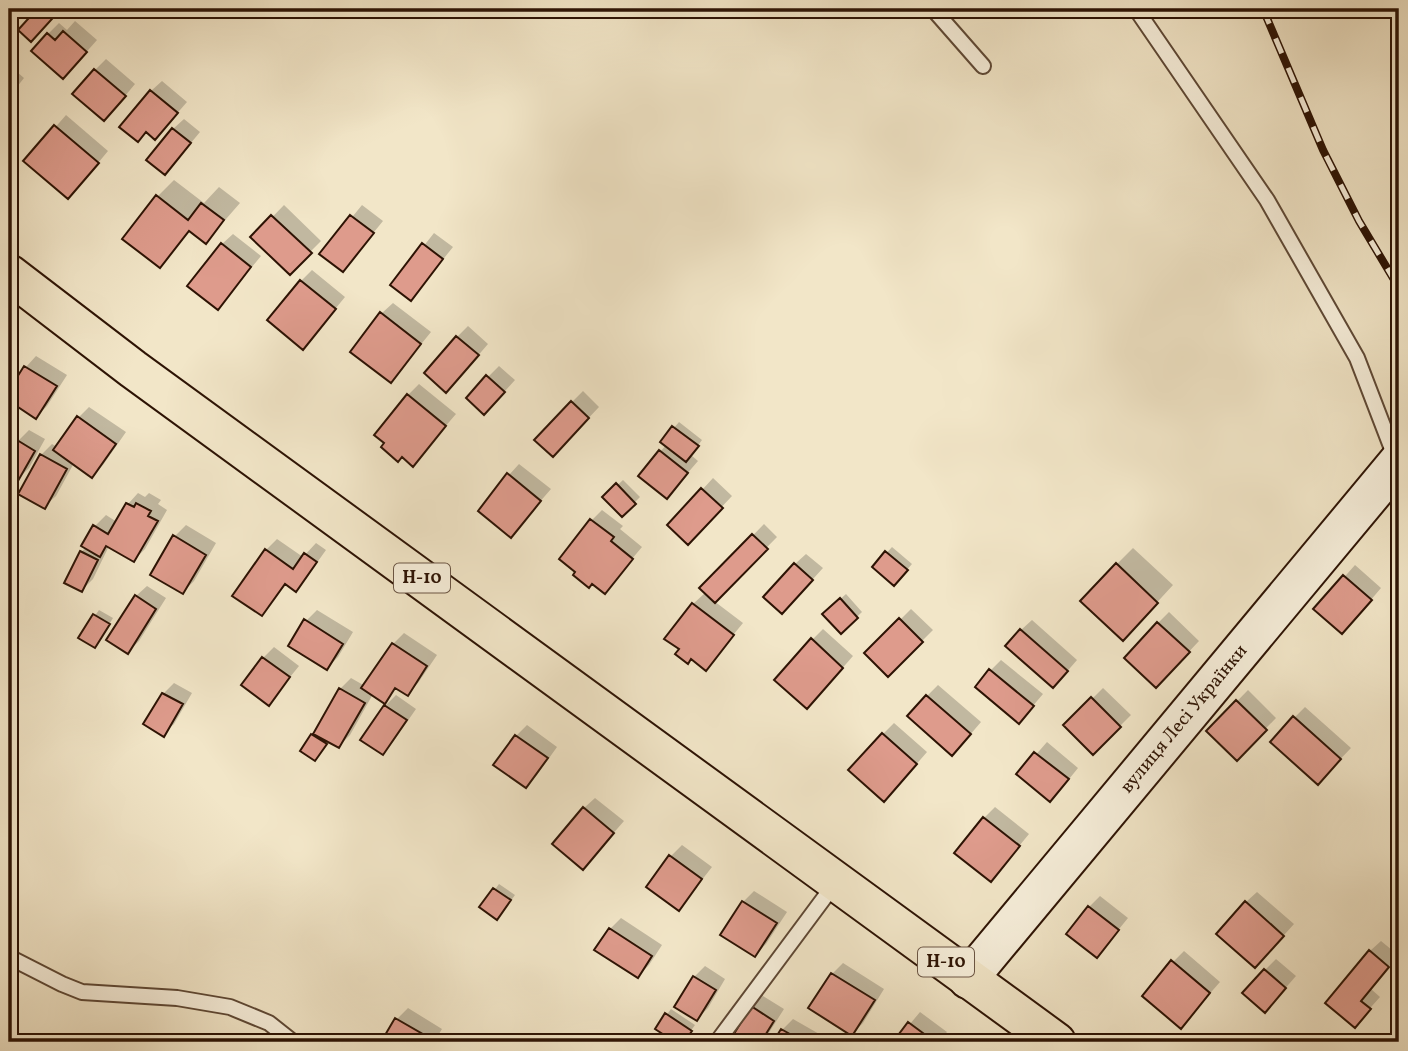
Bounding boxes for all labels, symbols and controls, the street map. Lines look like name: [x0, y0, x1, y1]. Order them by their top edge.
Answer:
road number: Н-10: [394, 564, 450, 592]
street label: вулиця Лесі Українки: [1115, 639, 1254, 799]
road number: Н-10: [918, 947, 974, 976]

